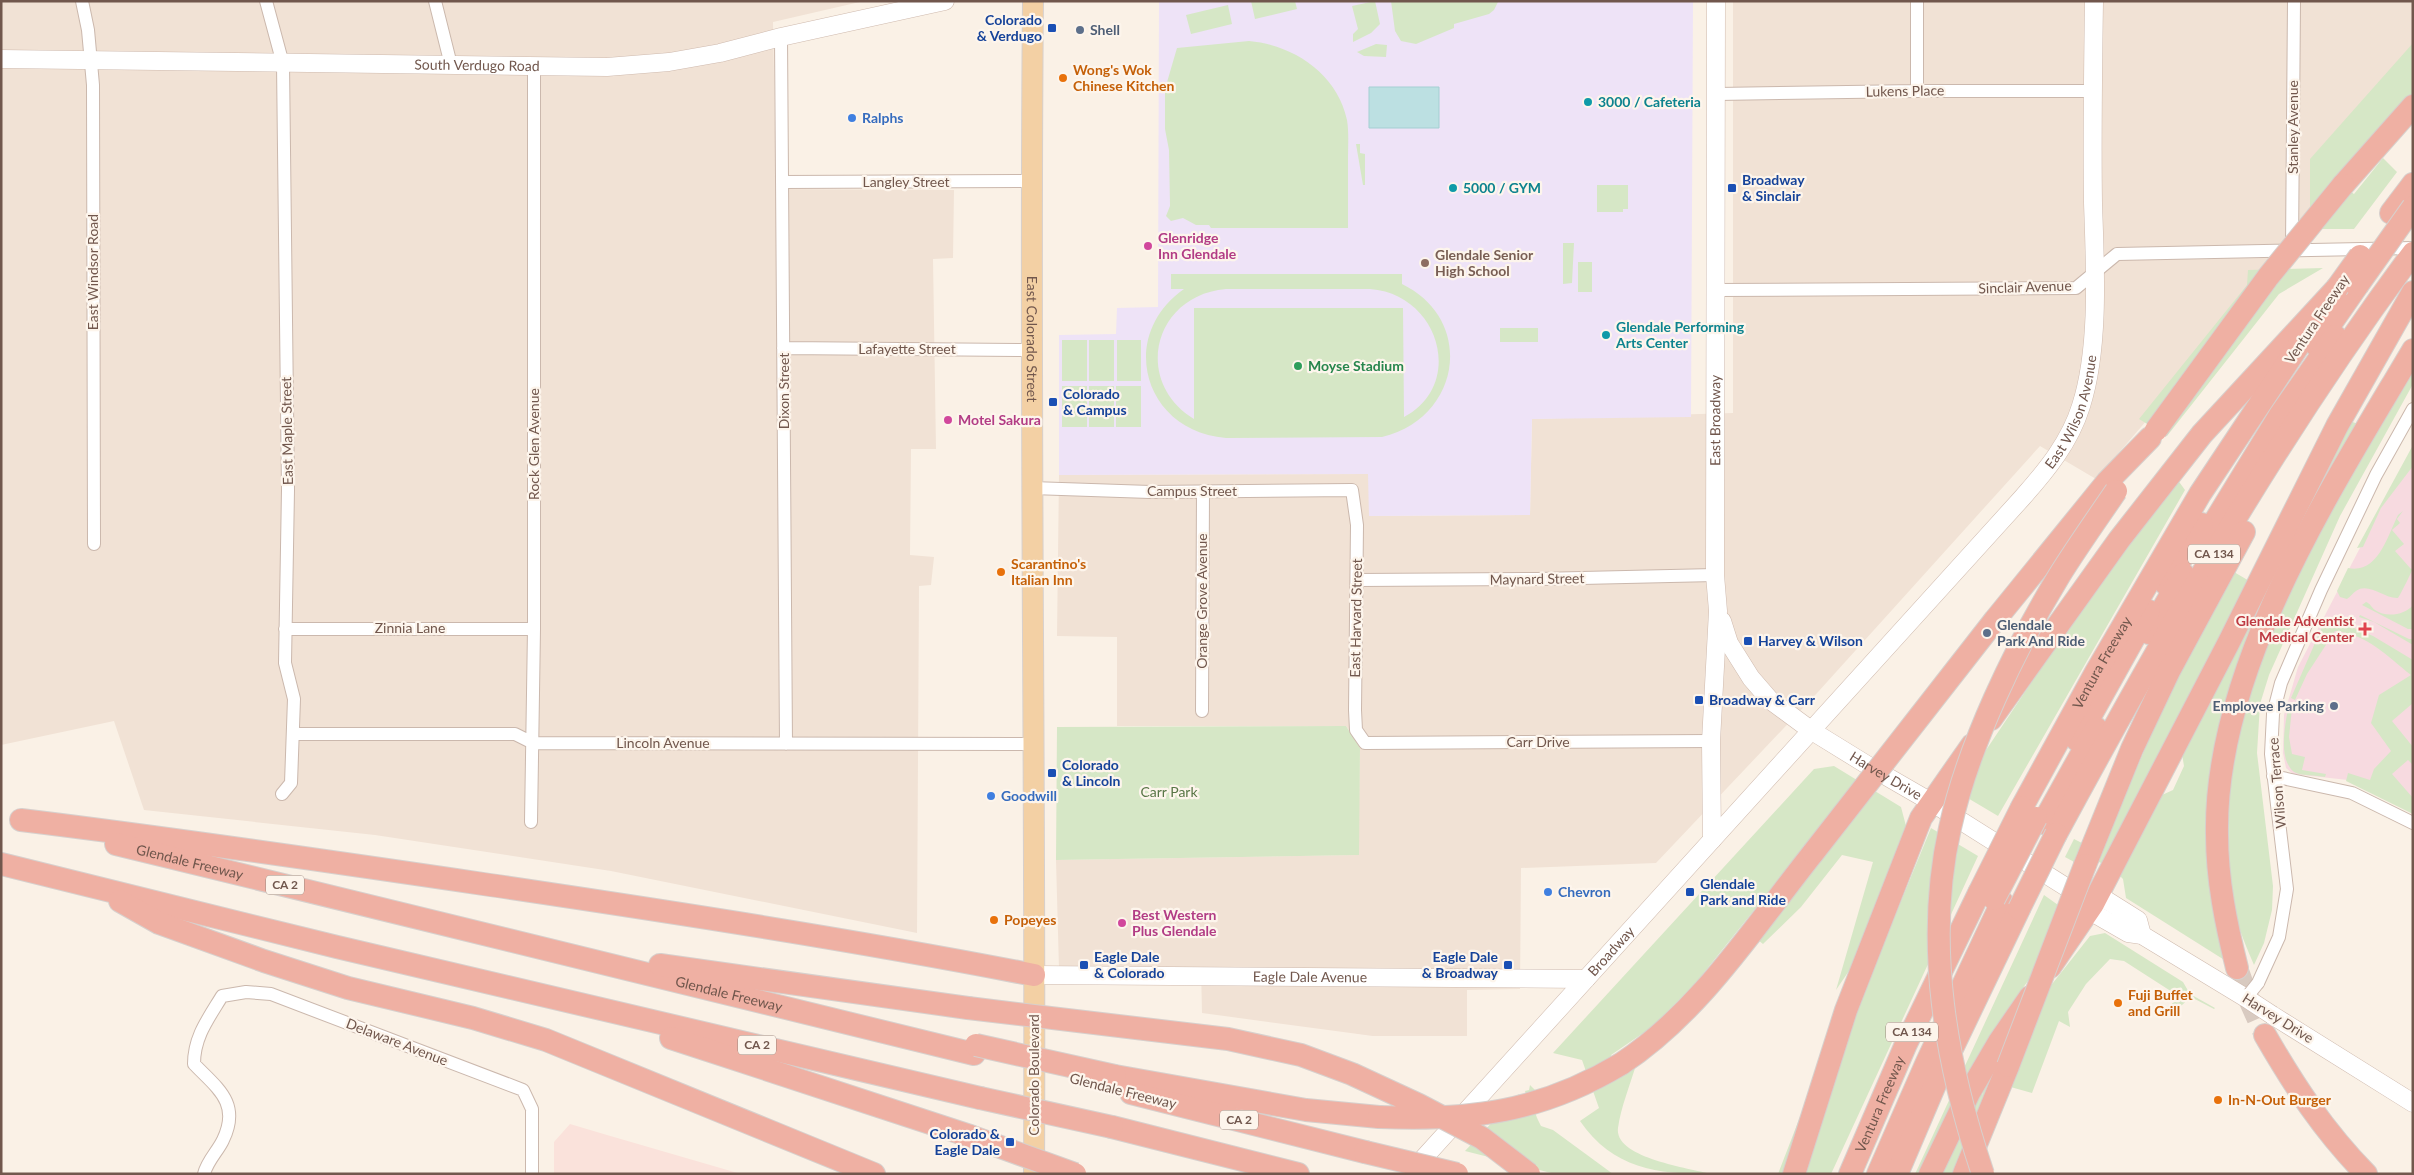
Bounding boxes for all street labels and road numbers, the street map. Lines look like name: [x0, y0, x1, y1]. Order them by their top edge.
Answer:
street label: South Verdugo Road: [414, 55, 540, 74]
street label: Stanley Avenue: [2284, 80, 2301, 174]
street label: Lukens Place: [1865, 81, 1945, 100]
street label: Langley Street: [862, 173, 950, 190]
street label: East Windsor Road: [84, 214, 101, 330]
street label: Ventura Freeway: [2281, 270, 2353, 366]
street label: East Colorado Street: [1024, 276, 1041, 402]
street label: Sinclair Avenue: [1978, 276, 2072, 297]
street label: Lafayette Street: [858, 340, 956, 357]
street label: Dixon Street: [775, 353, 792, 429]
street label: East Wilson Avenue: [2041, 354, 2100, 472]
street label: East Broadway: [1706, 374, 1723, 466]
street label: East Maple Street: [277, 377, 296, 485]
street label: Rock Glen Avenue: [525, 388, 542, 500]
street label: Campus Street: [1147, 482, 1237, 499]
street label: Orange Grove Avenue: [1193, 533, 1210, 669]
road number: CA 134: [2188, 544, 2240, 564]
street label: East Harvard Street: [1346, 558, 1365, 678]
street label: Maynard Street: [1490, 569, 1584, 588]
street label: Ventura Freeway: [2068, 612, 2135, 712]
street label: Zinnia Lane: [375, 619, 445, 636]
street label: Carr Drive: [1506, 733, 1570, 750]
street label: Lincoln Avenue: [616, 734, 710, 751]
street label: Wilson Terrace: [2264, 737, 2289, 829]
street label: Harvey Drive: [1847, 747, 1925, 803]
street label: Glendale Freeway: [135, 840, 246, 883]
road number: CA 2: [266, 876, 304, 894]
street label: Broadway: [1584, 922, 1638, 979]
street label: Eagle Dale Avenue: [1253, 968, 1367, 985]
street label: Glendale Freeway: [674, 972, 785, 1015]
street label: Harvey Drive: [2240, 989, 2317, 1046]
street label: Delaware Avenue: [344, 1014, 451, 1069]
street label: Colorado Boulevard: [1025, 1014, 1042, 1136]
road number: CA 134: [1886, 1022, 1938, 1042]
road number: CA 2: [738, 1036, 776, 1054]
street label: Ventura Freeway: [1851, 1052, 1908, 1155]
street label: Glendale Freeway: [1068, 1069, 1179, 1112]
road number: CA 2: [1220, 1110, 1258, 1130]

